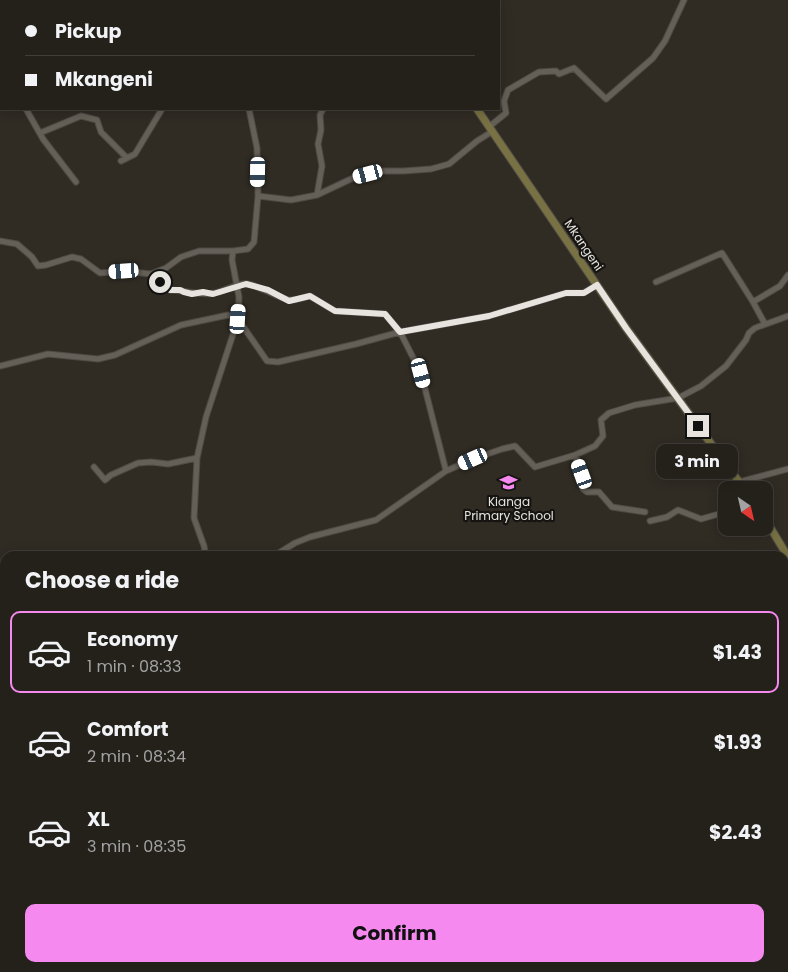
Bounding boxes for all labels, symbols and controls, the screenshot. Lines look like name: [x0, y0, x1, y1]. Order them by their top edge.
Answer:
text: Pickup: [55, 18, 121, 45]
text: Mkangeni: [55, 66, 153, 93]
car: [250, 157, 265, 187]
car: [351, 163, 384, 185]
street label: Mkangeni: [561, 216, 607, 274]
car: [108, 262, 139, 280]
route start: [149, 271, 171, 293]
car: [229, 304, 246, 334]
car: [409, 357, 432, 389]
route end: [687, 415, 709, 437]
callout: 3 min: [657, 444, 739, 478]
car: [456, 446, 489, 472]
text: 3 min: [674, 450, 720, 473]
car: [569, 457, 594, 491]
school or university icon: Kianga Primary School: [499, 472, 519, 492]
north arrow: [718, 481, 772, 536]
map controls: [718, 481, 773, 536]
place label: Kianga Primary School: [464, 493, 554, 524]
text: Choose a ride: [25, 565, 179, 596]
text: Economy: [87, 626, 178, 653]
icon: car: [27, 630, 72, 675]
text: $1.43: [713, 639, 762, 666]
text: 1 min · 08:33: [87, 655, 181, 678]
text: Comfort: [87, 716, 169, 743]
icon: car: [27, 720, 72, 765]
text: $1.93: [714, 729, 762, 756]
text: 2 min · 08:34: [87, 745, 186, 768]
text: XL: [87, 806, 110, 833]
icon: car: [27, 810, 72, 855]
text: $2.43: [709, 819, 762, 846]
text: 3 min · 08:35: [87, 835, 186, 858]
button: Confirm: [25, 904, 764, 962]

